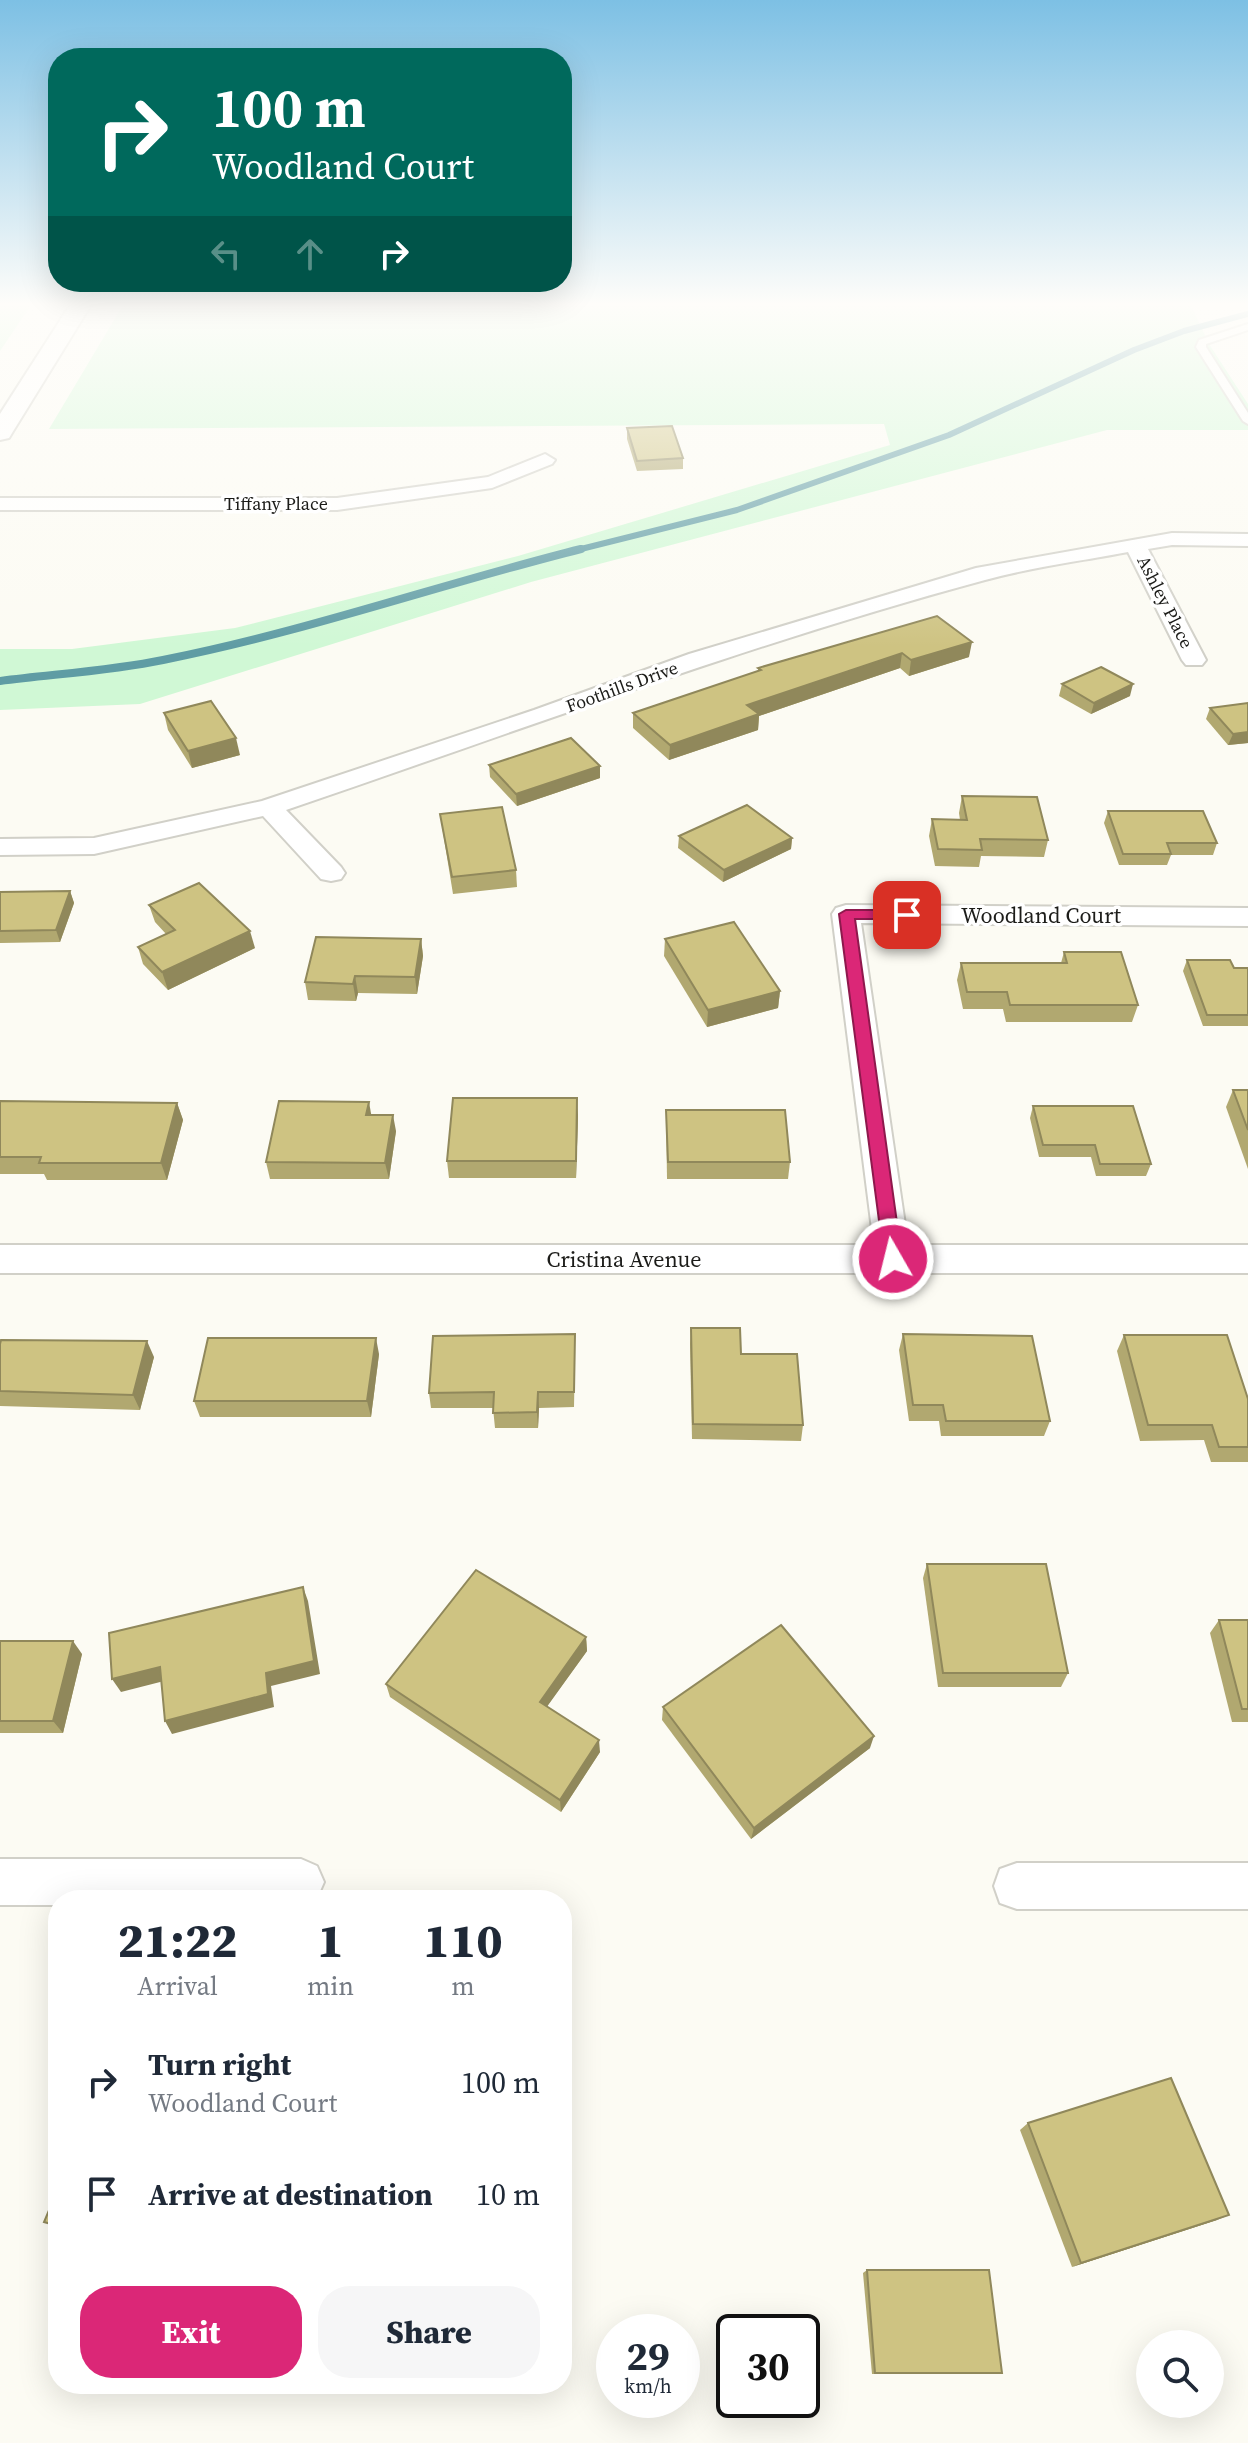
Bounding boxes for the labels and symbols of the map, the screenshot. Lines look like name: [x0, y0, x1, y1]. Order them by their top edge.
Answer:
street label: Tiffany Place: [224, 491, 328, 516]
street label: Ashley Place: [1131, 551, 1200, 652]
street label: Foothills Drive: [562, 655, 681, 718]
pin: [873, 881, 941, 949]
street label: Woodland Court: [961, 900, 1122, 930]
position arrow: [851, 1217, 935, 1301]
street label: Cristina Avenue: [547, 1244, 701, 1274]
speed limit sign: 30: [716, 2314, 820, 2418]

